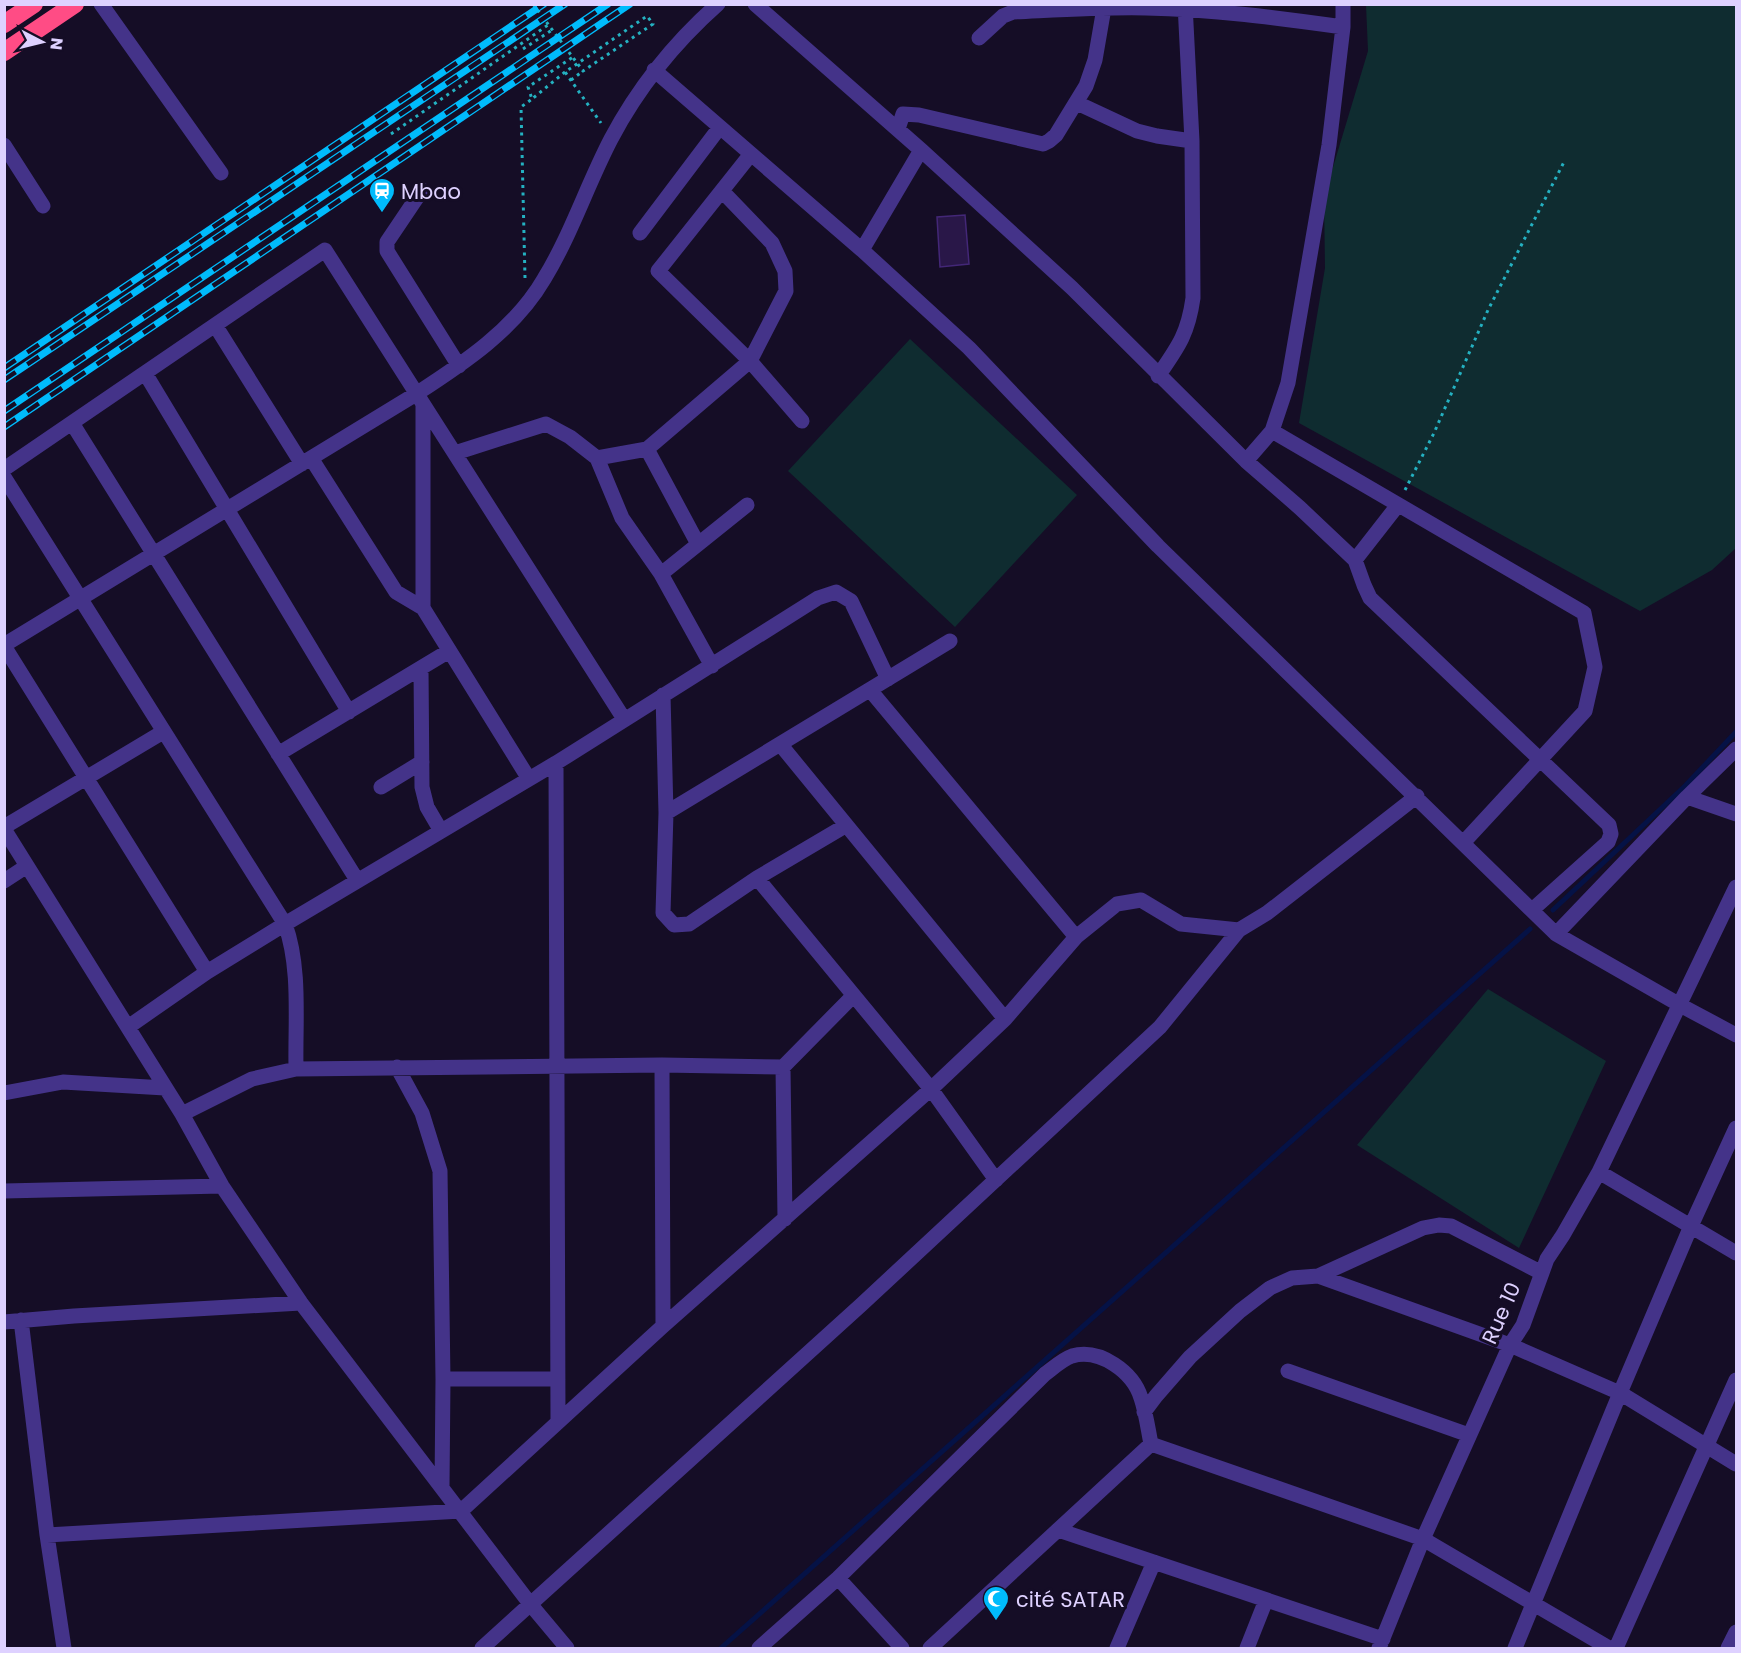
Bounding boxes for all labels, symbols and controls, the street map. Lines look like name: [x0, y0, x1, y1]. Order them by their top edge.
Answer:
north arrow: [12, 12, 72, 72]
text: N: [44, 36, 69, 51]
station icon: Mbao: [367, 176, 397, 214]
place label: Mbao: [401, 177, 461, 206]
street label: Rue 10: [1475, 1278, 1527, 1348]
mosque icon: cité SATAR: [981, 1584, 1011, 1622]
place label: cité SATAR: [1016, 1585, 1125, 1614]

